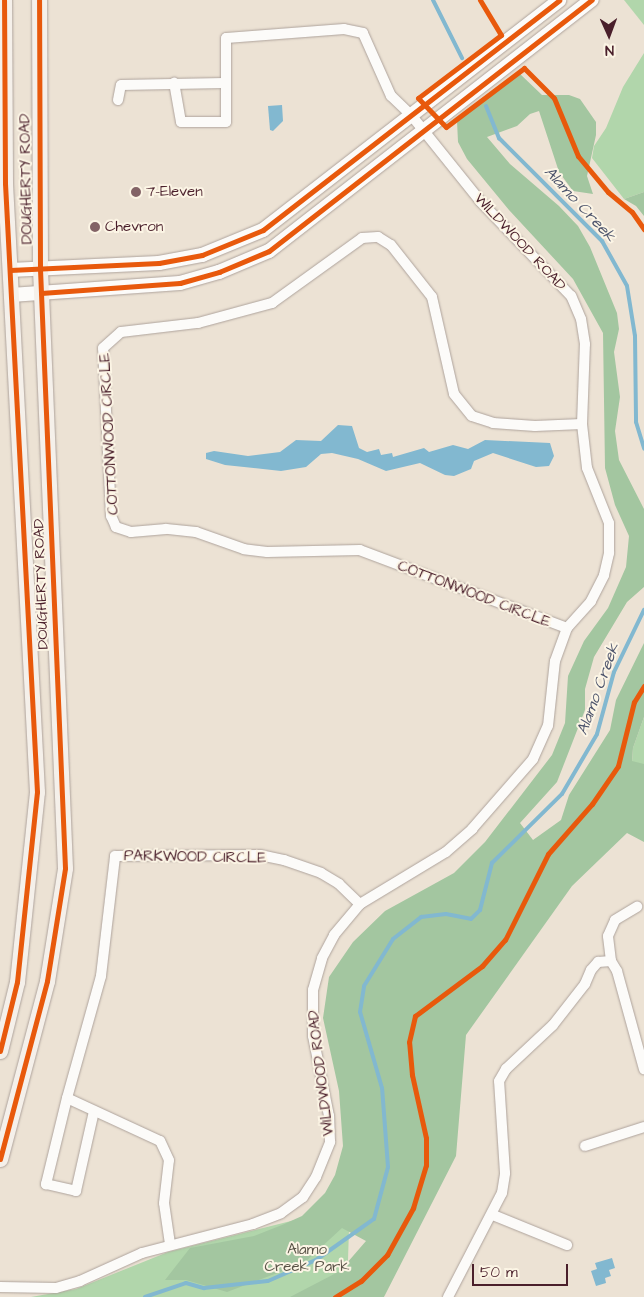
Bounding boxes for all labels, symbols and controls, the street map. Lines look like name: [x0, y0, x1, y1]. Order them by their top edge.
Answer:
north arrow: [584, 10, 634, 60]
text: N: [605, 40, 614, 60]
street label: DOUGHERTY ROAD: [16, 114, 36, 244]
water label: Alamo Creek: [540, 162, 620, 246]
place label: 7-Eleven: [146, 183, 203, 201]
marker: 7-Eleven: [130, 186, 142, 198]
street label: WILDWOOD ROAD: [470, 190, 570, 294]
place label: Chevron: [105, 218, 163, 236]
marker: Chevron: [89, 221, 101, 233]
street label: COTTONWOOD CIRCLE: [96, 353, 122, 515]
street label: DOUGHERTY ROAD: [30, 518, 52, 650]
street label: COTTONWOOD CIRCLE: [395, 557, 553, 631]
water label: Alamo Creek: [573, 641, 623, 737]
street label: PARKWOOD CIRCLE: [124, 847, 266, 867]
street label: WILDWOOD ROAD: [304, 1009, 338, 1137]
park label: Alamo Creek Park: [264, 1240, 350, 1275]
scale bar: [474, 1254, 570, 1286]
text: 50 m: [480, 1262, 518, 1283]

